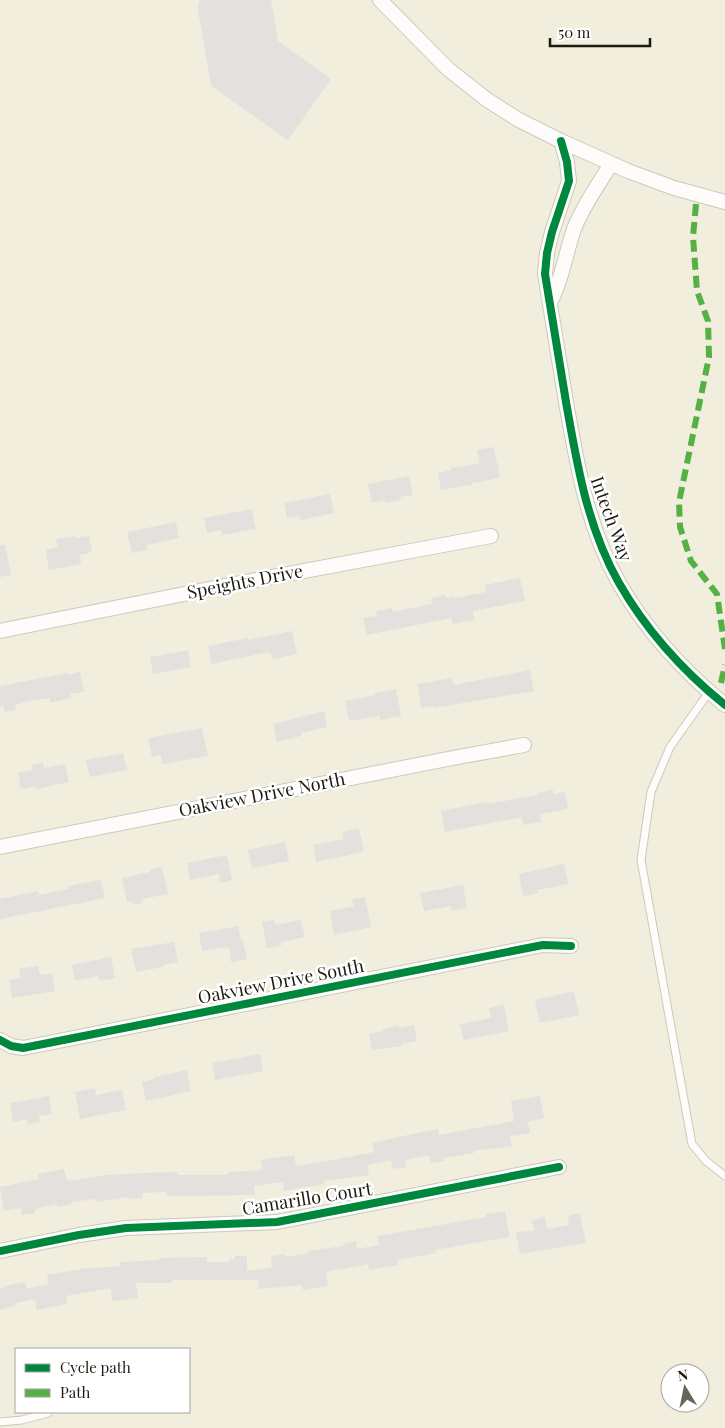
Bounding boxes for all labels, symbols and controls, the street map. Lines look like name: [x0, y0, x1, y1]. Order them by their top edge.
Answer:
scale bar: [550, 15, 650, 47]
text: 50 m: [558, 22, 591, 42]
street label: Intech Way: [585, 473, 638, 565]
street label: Speights Drive: [185, 558, 305, 604]
street label: Oakview Drive North: [177, 766, 347, 822]
street label: Oakview Drive South: [196, 953, 366, 1009]
street label: Camarillo Court: [240, 1176, 374, 1220]
legend: [15, 1348, 190, 1413]
text: Cycle path: [60, 1357, 131, 1377]
north arrow: [660, 1363, 710, 1413]
text: N: [676, 1364, 689, 1385]
text: Path: [60, 1382, 90, 1402]

